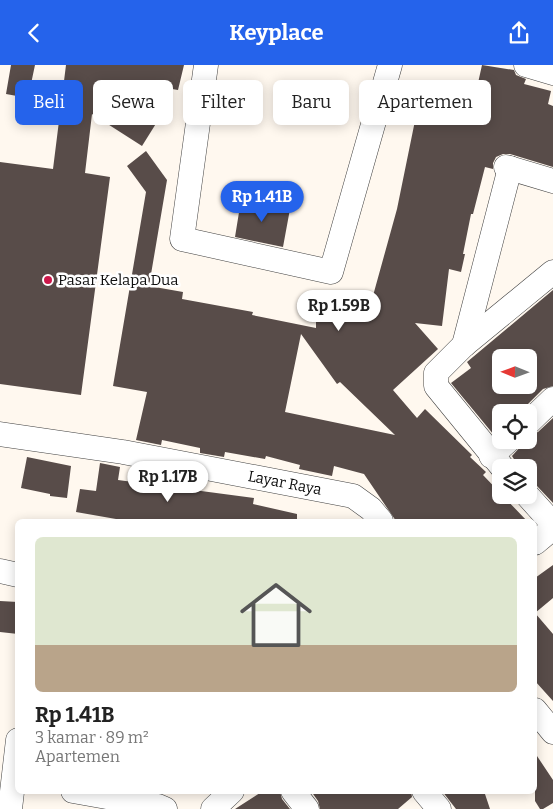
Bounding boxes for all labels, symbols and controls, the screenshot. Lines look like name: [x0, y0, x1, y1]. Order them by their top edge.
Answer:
icon: back: [20, 19, 48, 47]
text: Keyplace: [229, 19, 324, 46]
icon: share: [505, 19, 533, 47]
chip: Beli: [15, 80, 83, 125]
chip: Sewa: [93, 80, 173, 125]
chip: Filter: [183, 80, 263, 125]
chip: Baru: [273, 80, 349, 125]
chip: Apartemen: [359, 80, 491, 125]
pin: Rp 1.41B: [210, 181, 314, 223]
text: Rp 1.41B: [232, 187, 292, 206]
place label: Pasar Kelapa Dua: [58, 271, 179, 289]
marker: Pasar Kelapa Dua: [42, 274, 54, 286]
pin: Rp 1.59B: [287, 289, 391, 332]
text: Rp 1.59B: [308, 296, 370, 315]
north arrow: [492, 349, 538, 394]
map controls: [492, 349, 537, 504]
button: locate: [492, 404, 537, 449]
button: layers: [492, 459, 537, 504]
pin: Rp 1.17B: [116, 461, 220, 503]
text: Rp 1.17B: [138, 467, 198, 486]
street label: Layar Raya: [246, 467, 323, 499]
icon: home: [231, 570, 321, 660]
text: Rp 1.41B: [35, 702, 115, 728]
text: 3 kamar · 89 m²: [35, 728, 149, 747]
text: Apartemen: [35, 747, 120, 766]

